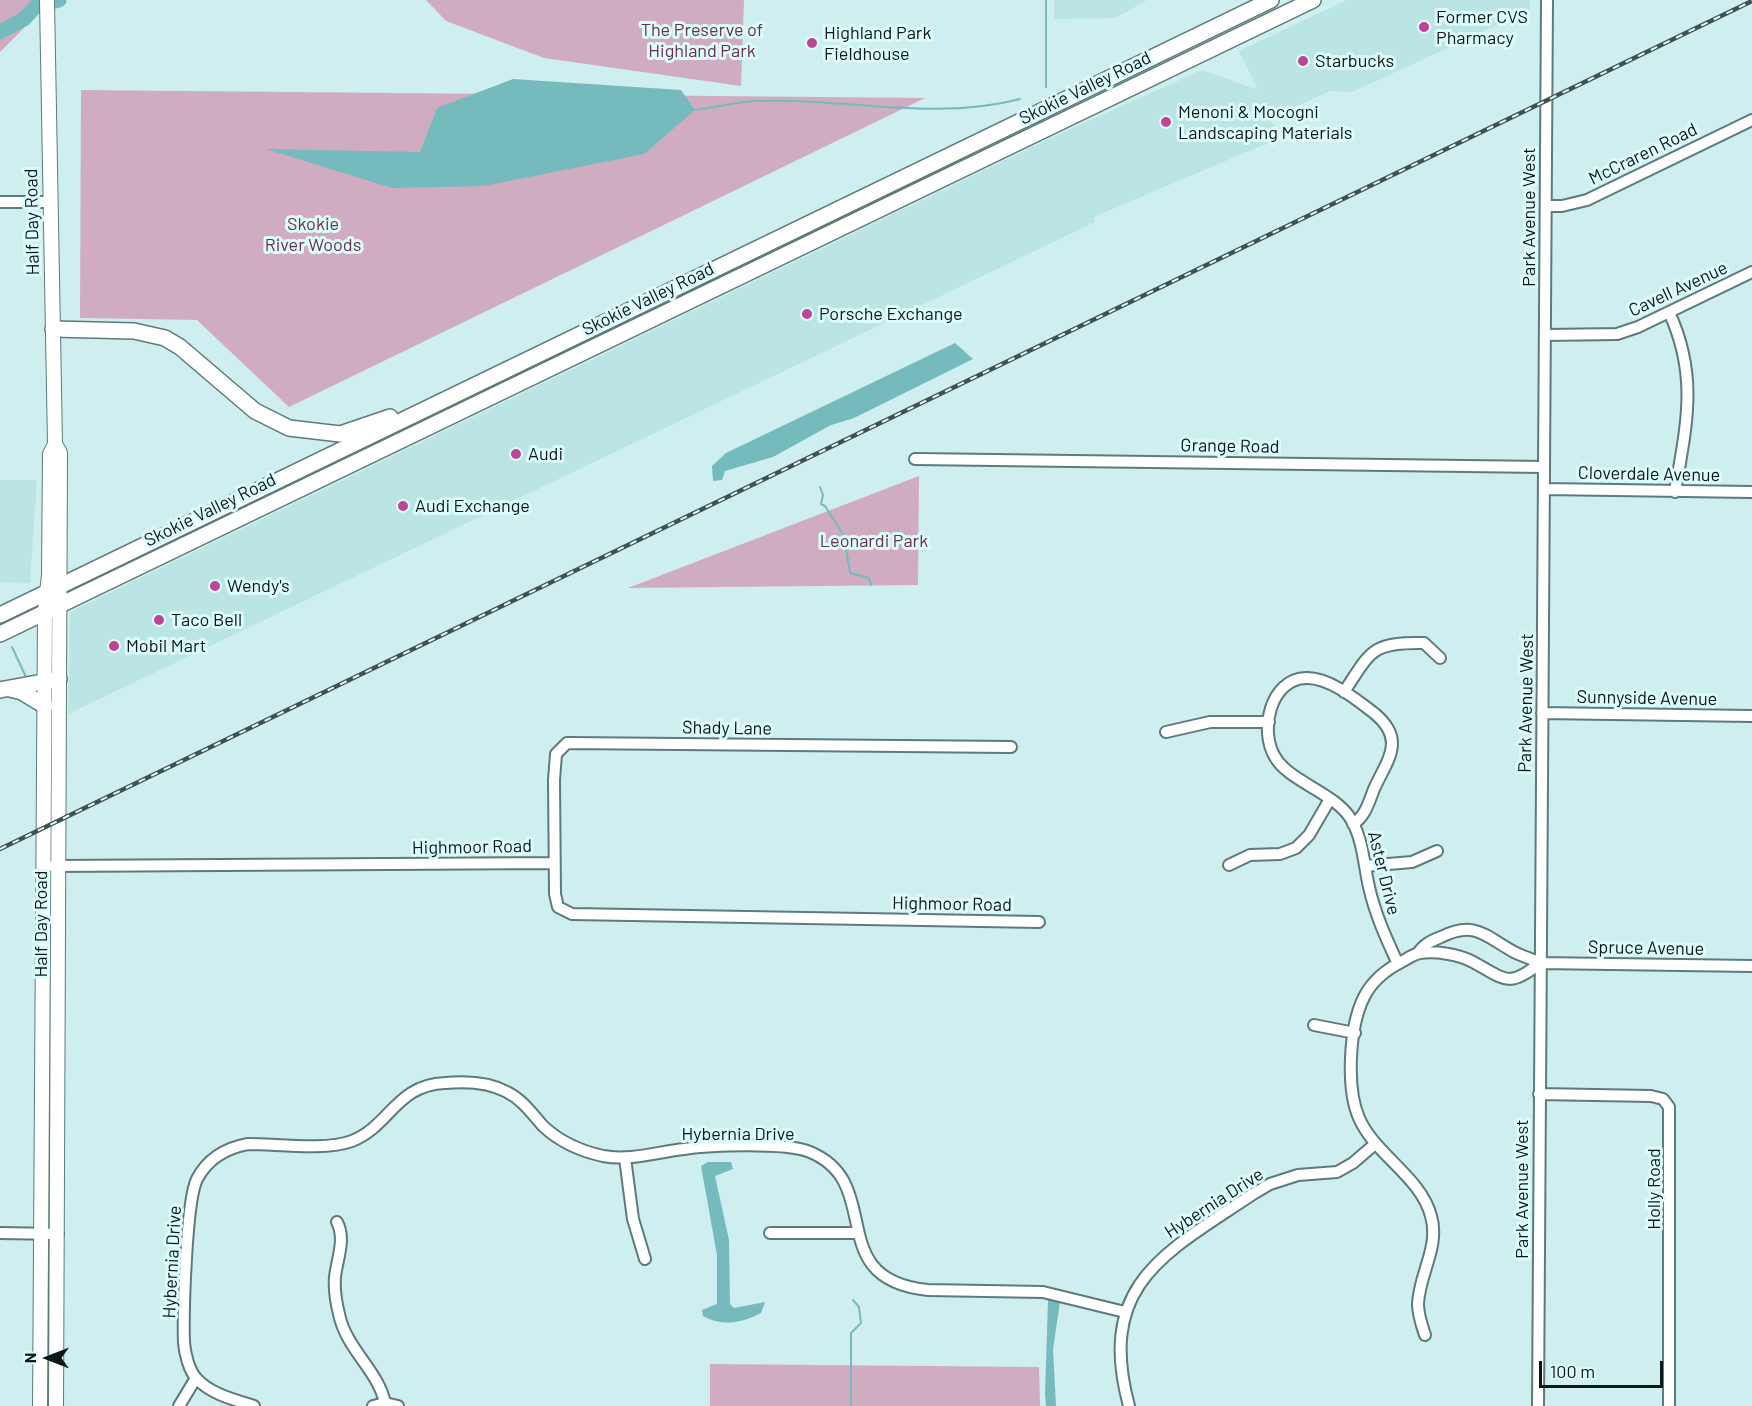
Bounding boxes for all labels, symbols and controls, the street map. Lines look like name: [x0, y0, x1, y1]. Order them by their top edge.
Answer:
place label: Former CVS Pharmacy: [1436, 6, 1528, 48]
park label: The Preserve of Highland Park: [641, 19, 763, 62]
marker: Former CVS Pharmacy: [1417, 20, 1431, 34]
place label: Highland Park Fieldhouse: [824, 22, 931, 64]
marker: Highland Park Fieldhouse: [805, 36, 819, 50]
street label: Skokie Valley Road: [1016, 47, 1154, 129]
place label: Starbucks: [1315, 50, 1394, 72]
marker: Starbucks: [1296, 54, 1310, 68]
place label: Menoni & Mocogni Landscaping Materials: [1178, 101, 1353, 144]
marker: Menoni & Mocogni Landscaping Materials: [1159, 115, 1173, 129]
street label: McCraren Road: [1585, 118, 1701, 190]
street label: Park Avenue West: [1518, 147, 1540, 287]
street label: Half Day Road: [20, 168, 44, 276]
park label: Skokie River Woods: [265, 213, 361, 256]
street label: Cavell Avenue: [1625, 257, 1731, 321]
street label: Skokie Valley Road: [579, 258, 717, 340]
place label: Porsche Exchange: [819, 303, 963, 325]
marker: Porsche Exchange: [800, 307, 814, 321]
street label: Grange Road: [1180, 434, 1280, 458]
place label: Audi: [528, 443, 563, 465]
marker: Audi: [509, 447, 523, 461]
street label: Cloverdale Avenue: [1578, 462, 1720, 486]
street label: Skokie Valley Road: [141, 469, 279, 551]
place label: Audi Exchange: [415, 495, 530, 517]
marker: Audi Exchange: [396, 499, 410, 513]
park label: Leonardi Park: [820, 530, 928, 552]
place label: Wendy's: [227, 575, 290, 597]
marker: Wendy's: [208, 579, 222, 593]
place label: Taco Bell: [171, 609, 242, 631]
marker: Taco Bell: [152, 613, 166, 627]
street label: Park Avenue West: [1514, 633, 1538, 773]
place label: Mobil Mart: [126, 635, 206, 657]
marker: Mobil Mart: [107, 639, 121, 653]
street label: Sunnyside Avenue: [1577, 686, 1717, 710]
street label: Shady Lane: [682, 716, 772, 740]
street label: Aster Drive: [1363, 829, 1405, 917]
street label: Highmoor Road: [412, 835, 532, 859]
street label: Half Day Road: [30, 871, 52, 977]
street label: Highmoor Road: [892, 892, 1012, 916]
street label: Spruce Avenue: [1588, 936, 1704, 960]
street label: Park Avenue West: [1511, 1119, 1533, 1259]
street label: Hybernia Drive: [681, 1123, 795, 1145]
street label: Holly Road: [1643, 1148, 1665, 1230]
street label: Hybernia Drive: [1161, 1163, 1267, 1243]
street label: Hybernia Drive: [158, 1205, 186, 1319]
north arrow: [18, 1328, 78, 1388]
scale bar: [1542, 1349, 1666, 1387]
text: N: [20, 1353, 39, 1363]
text: 100 m: [1550, 1360, 1595, 1382]

